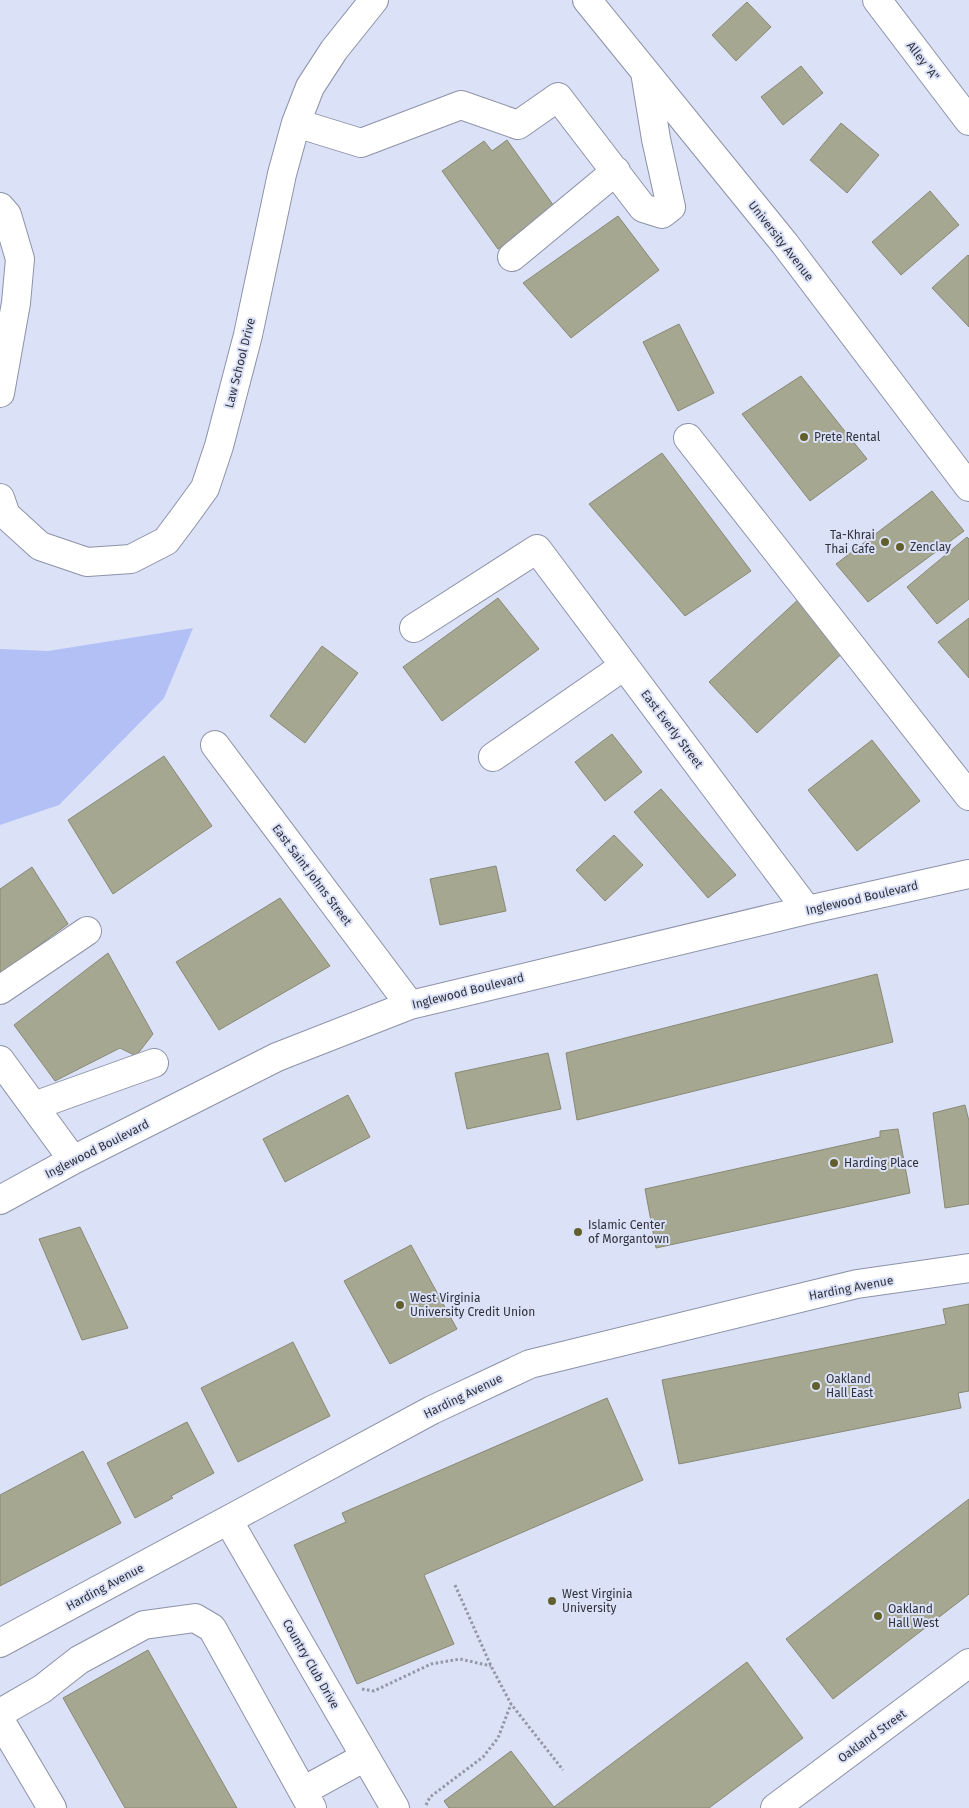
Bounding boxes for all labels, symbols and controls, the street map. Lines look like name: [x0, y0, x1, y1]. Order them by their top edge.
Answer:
street label: Alley "A": [904, 39, 942, 83]
street label: University Avenue: [746, 198, 816, 284]
street label: Law School Drive: [222, 317, 258, 409]
place label: Prete Rental: [814, 430, 881, 444]
marker: Prete Rental: [798, 431, 810, 443]
place label: Ta-Khrai Thai Cafe: [825, 528, 875, 556]
marker: Ta-Khrai Thai Cafe: [879, 536, 891, 548]
place label: Zenclay: [910, 540, 951, 554]
marker: Zenclay: [894, 541, 906, 553]
street label: East Everly Street: [638, 687, 706, 771]
street label: East Saint Johns Street: [269, 822, 355, 929]
street label: Inglewood Boulevard: [805, 878, 919, 918]
street label: Inglewood Boulevard: [411, 970, 525, 1012]
street label: Inglewood Boulevard: [43, 1117, 151, 1181]
place label: Harding Place: [844, 1156, 919, 1170]
marker: Harding Place: [828, 1157, 840, 1169]
place label: Islamic Center of Morgantown: [588, 1218, 669, 1246]
marker: Islamic Center of Morgantown: [572, 1226, 584, 1238]
street label: Harding Avenue: [808, 1273, 894, 1303]
place label: West Virginia University Credit Union: [410, 1291, 535, 1319]
marker: West Virginia University Credit Union: [394, 1299, 406, 1311]
street label: Harding Avenue: [421, 1371, 505, 1421]
place label: Oakland Hall East: [826, 1372, 874, 1400]
marker: Oakland Hall East: [810, 1380, 822, 1392]
street label: Harding Avenue: [64, 1561, 146, 1613]
place label: West Virginia University: [562, 1587, 633, 1615]
marker: West Virginia University: [546, 1595, 558, 1607]
place label: Oakland Hall West: [888, 1602, 940, 1630]
marker: Oakland Hall West: [872, 1610, 884, 1622]
street label: Country Club Drive: [280, 1617, 342, 1711]
street label: Oakland Street: [835, 1706, 909, 1765]

